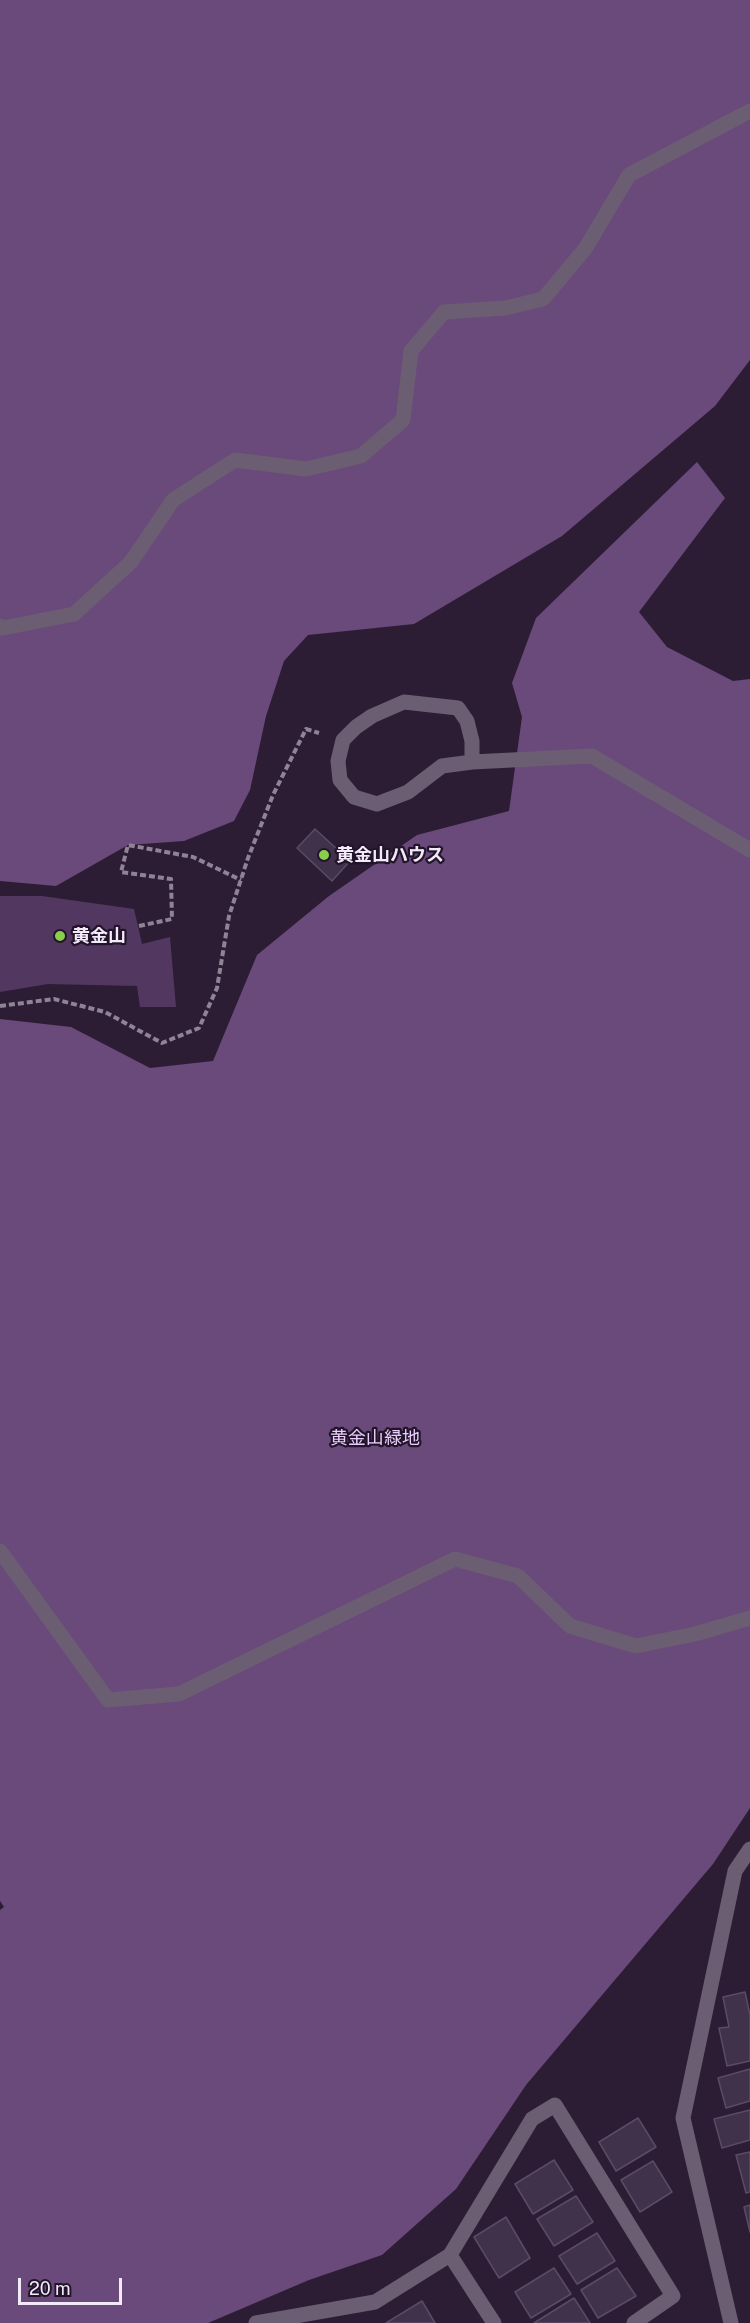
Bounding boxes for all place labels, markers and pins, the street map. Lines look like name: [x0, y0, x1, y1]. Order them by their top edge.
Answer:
place label: 黄金山ハウス: [336, 844, 444, 866]
marker: 黄金山ハウス: [317, 848, 331, 862]
place label: 黄金山: [72, 925, 126, 947]
marker: 黄金山: [53, 929, 67, 943]

